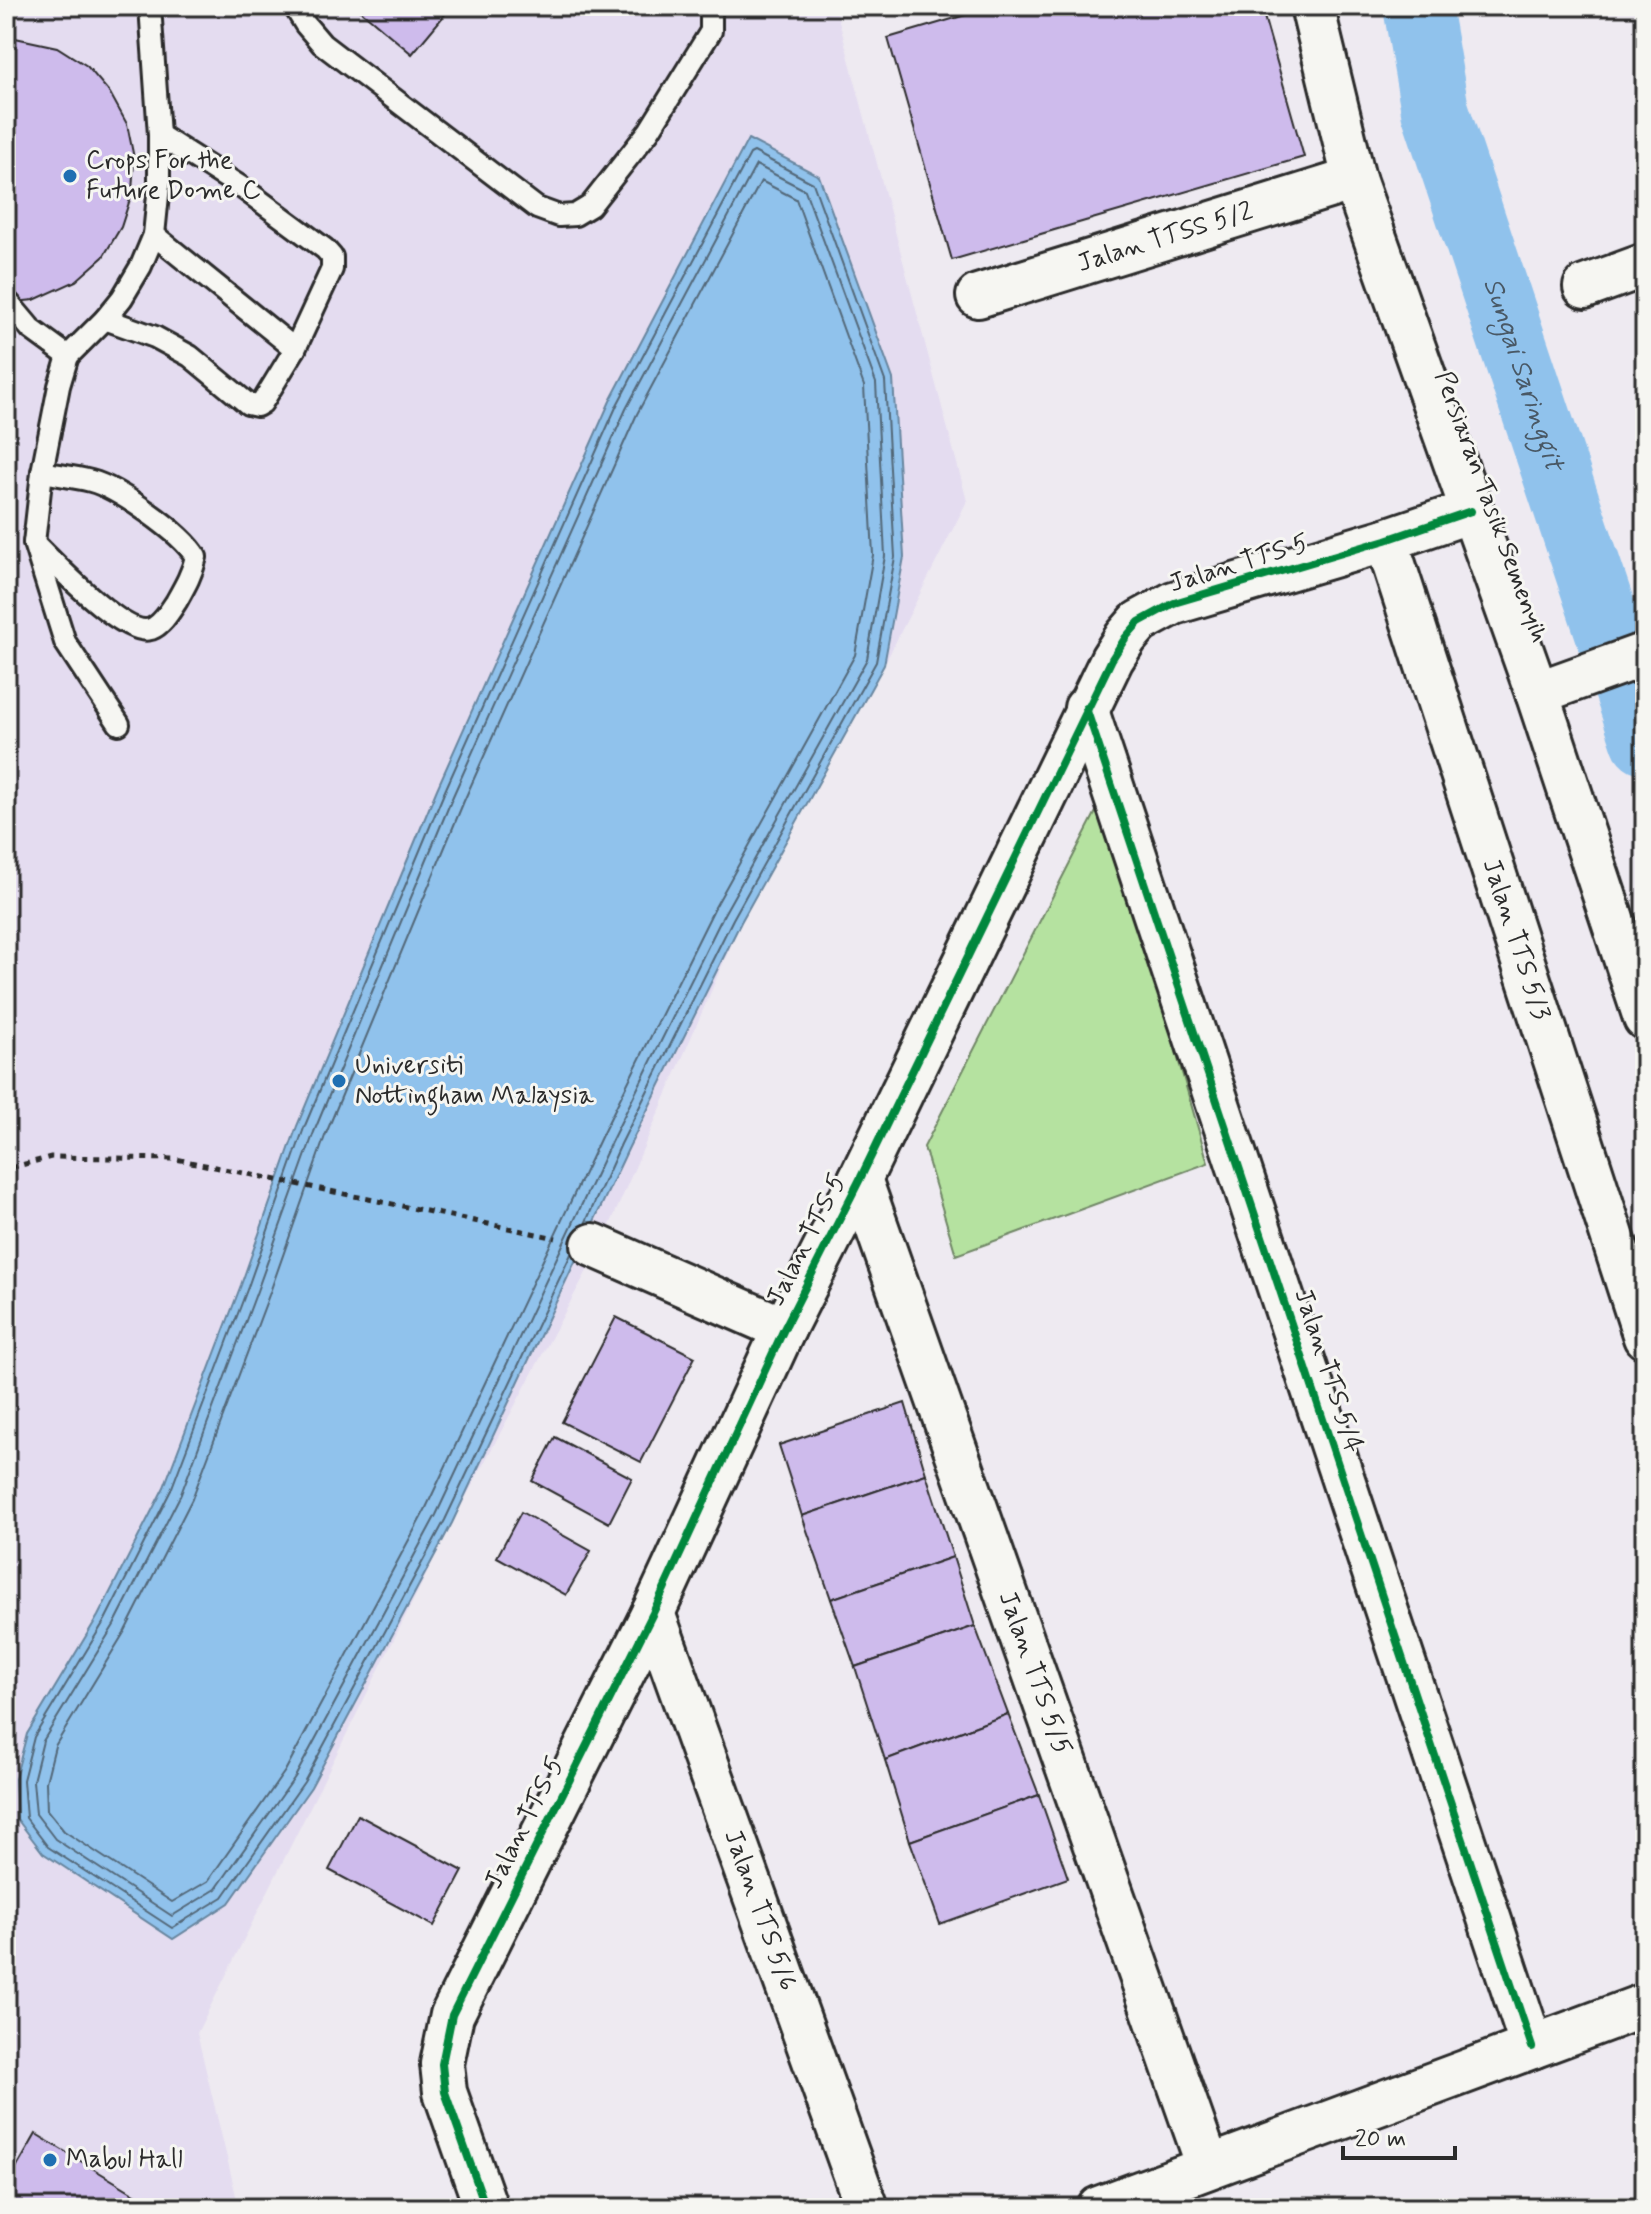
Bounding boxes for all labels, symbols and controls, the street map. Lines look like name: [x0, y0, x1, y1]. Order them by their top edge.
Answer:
place label: Crops For the Future Dome C: [86, 144, 261, 208]
marker: Crops For the Future Dome C: [61, 167, 79, 185]
street label: Jalan TTSS 5/2: [1073, 194, 1257, 281]
water label: Sungai Saringgit: [1474, 273, 1573, 478]
street label: Persiaran Tasik Semenyih: [1426, 367, 1556, 647]
street label: Jalan TTS 5: [1165, 527, 1313, 601]
street label: Jalan TTS 5/3: [1474, 855, 1558, 1024]
place label: Universiti Nottingham Malaysia: [355, 1049, 594, 1116]
marker: Universiti Nottingham Malaysia: [330, 1072, 348, 1090]
street label: Jalan TTS 5: [759, 1168, 855, 1312]
street label: Jalan TTS 5/4: [1285, 1285, 1371, 1457]
street label: Jalan TTS 5/5: [990, 1587, 1079, 1760]
street label: Jalan TTS 5: [477, 1751, 573, 1895]
street label: Jalan TTS 5/6: [715, 1825, 805, 1996]
scale bar: [1343, 2110, 1455, 2160]
text: 20 m: [1355, 2124, 1406, 2155]
place label: Mabul Hall: [66, 2143, 183, 2177]
marker: Mabul Hall: [41, 2151, 59, 2169]

